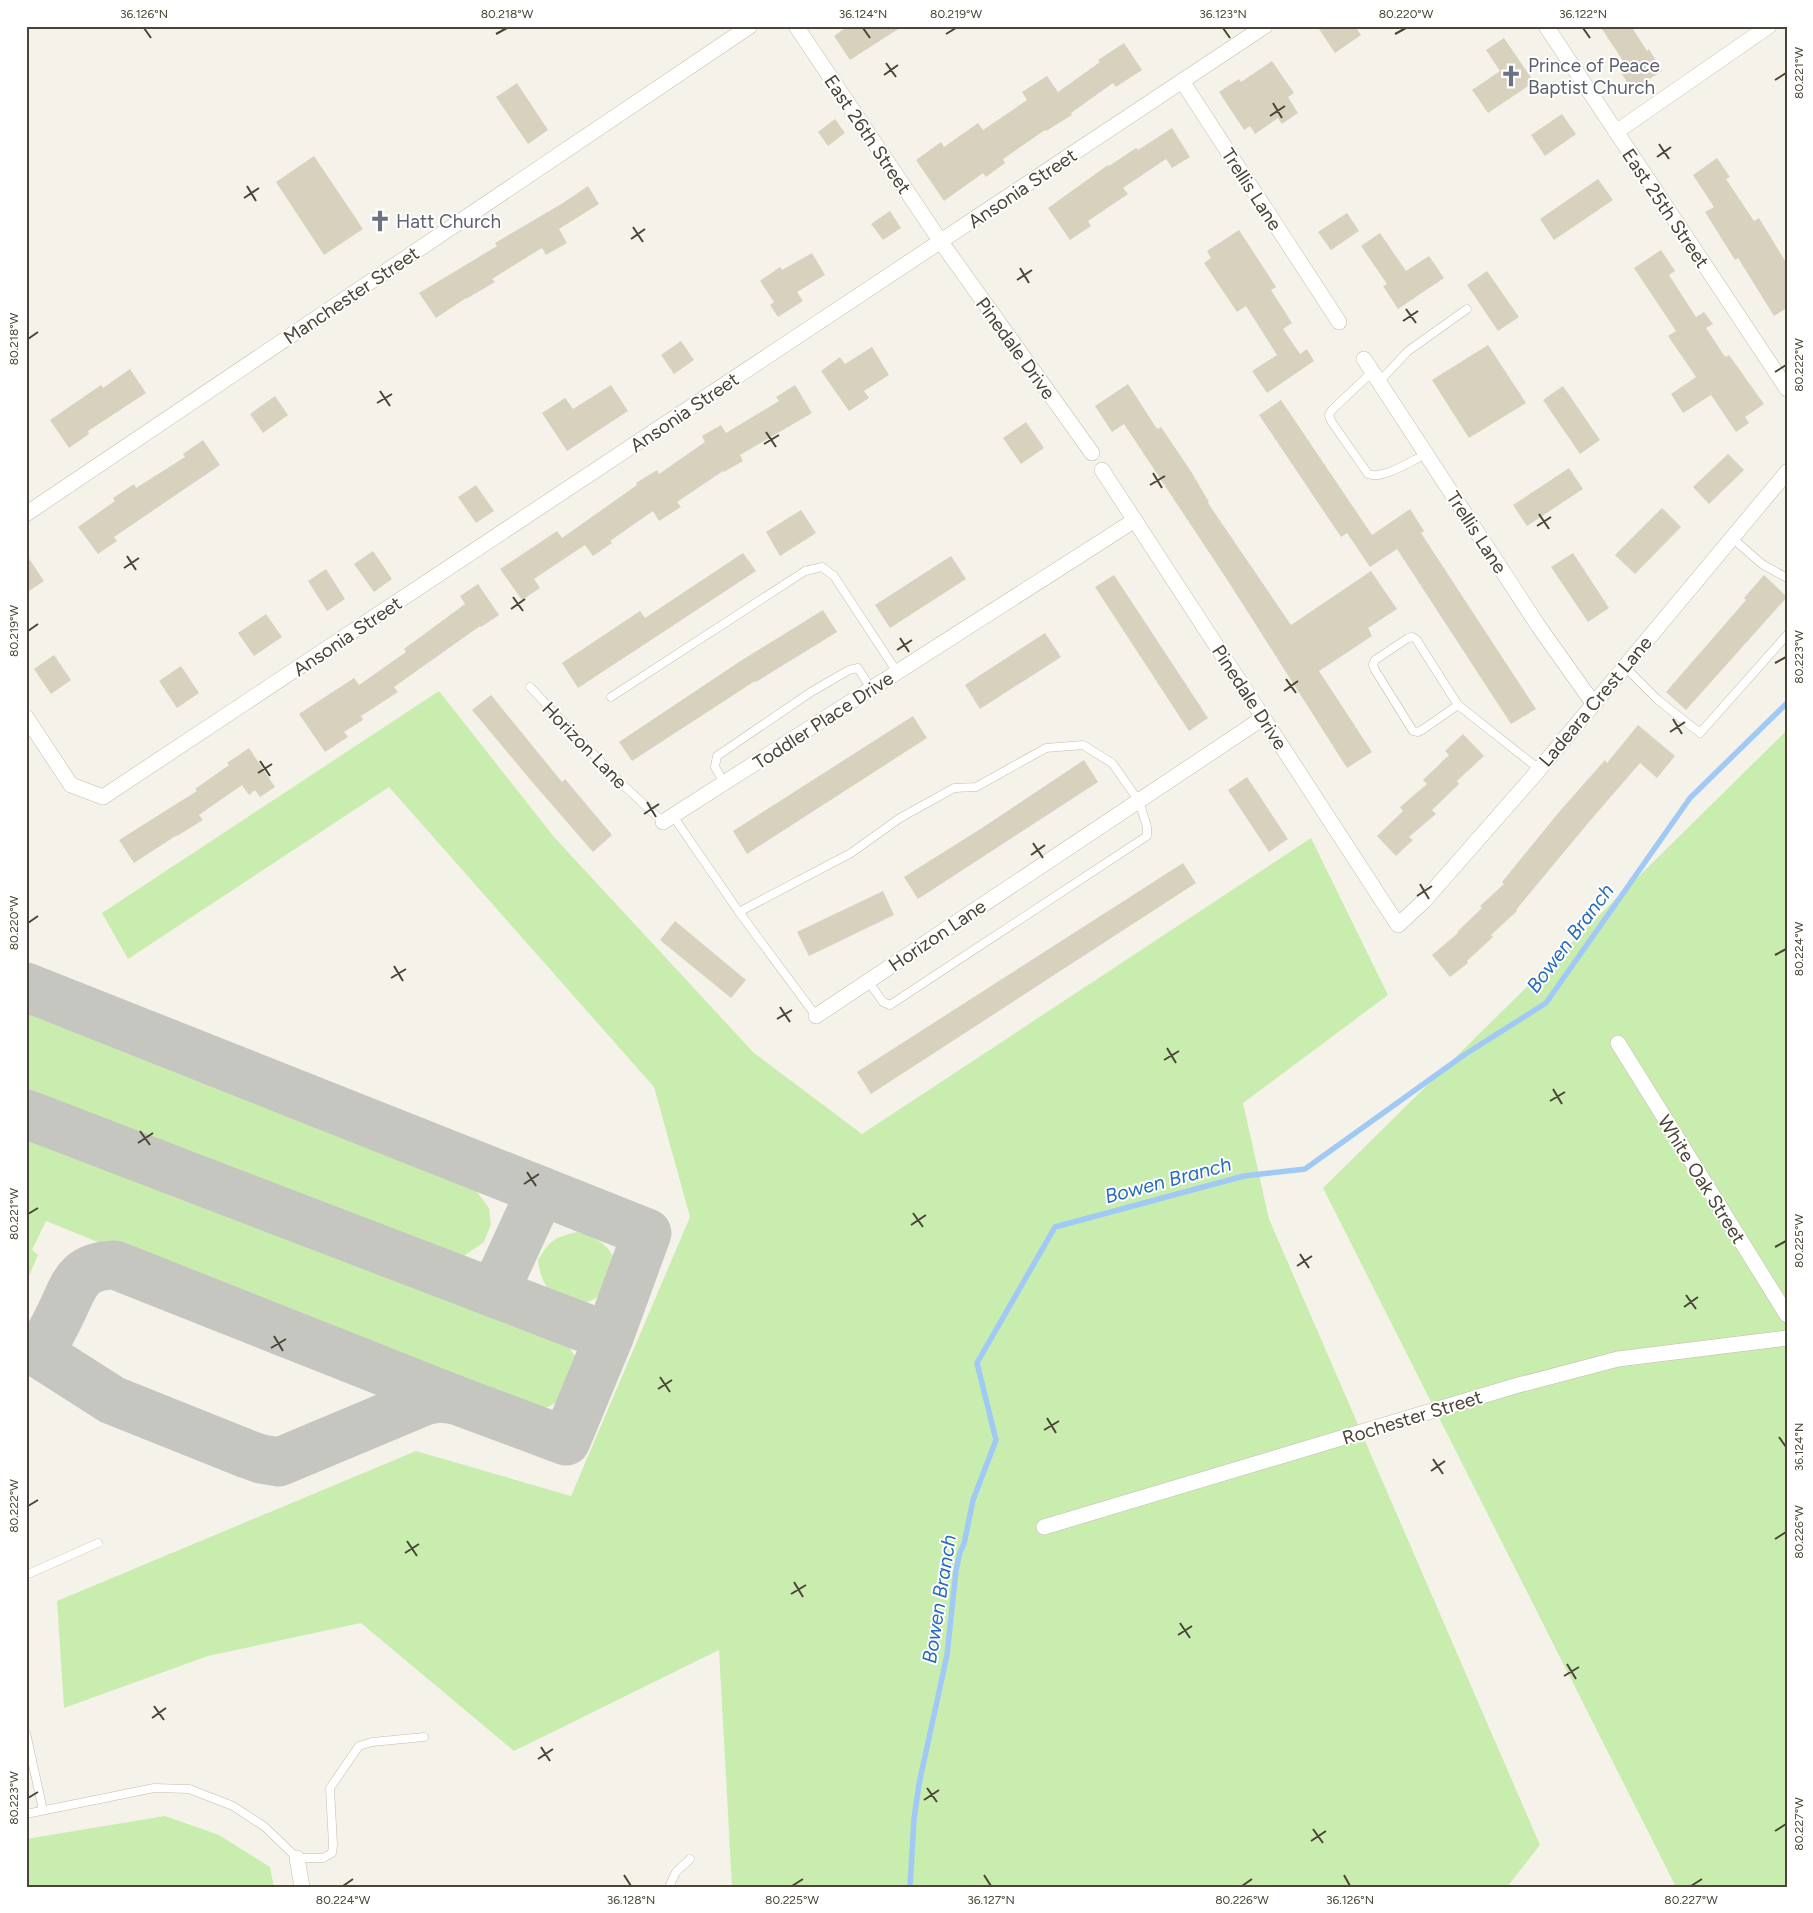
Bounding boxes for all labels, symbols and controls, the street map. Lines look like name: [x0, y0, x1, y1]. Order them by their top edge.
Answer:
text: 36.126°N: [120, 7, 168, 21]
text: 80.218°W: [481, 7, 534, 21]
text: 36.124°N: [839, 7, 887, 21]
text: 80.219°W: [930, 7, 982, 21]
text: 36.123°N: [1199, 7, 1247, 21]
text: 80.220°W: [1379, 7, 1434, 21]
text: 36.122°N: [1559, 7, 1607, 21]
text: 80.221°W: [1792, 47, 1806, 99]
place label: Prince of Peace Baptist Church: [1528, 54, 1660, 99]
church icon: Prince of Peace Baptist Church: [1498, 63, 1524, 89]
street label: East 26th Street: [819, 70, 916, 198]
street label: Ansonia Street: [964, 144, 1081, 233]
street label: Trellis Lane: [1217, 144, 1287, 235]
street label: East 25th Street: [1617, 144, 1714, 272]
church icon: Hatt Church: [367, 208, 393, 234]
place label: Hatt Church: [396, 210, 501, 233]
street label: Manchester Street: [279, 242, 423, 349]
street label: Pinedale Drive: [971, 293, 1060, 404]
text: 80.218°W: [7, 312, 21, 365]
text: 80.222°W: [1792, 338, 1806, 392]
street label: Ansonia Street: [626, 368, 743, 457]
street label: Trellis Lane: [1442, 487, 1512, 578]
street label: Ansonia Street: [289, 592, 406, 681]
text: 80.219°W: [7, 605, 21, 657]
text: 80.223°W: [1792, 630, 1806, 684]
street label: Ladeara Crest Lane: [1534, 631, 1657, 771]
street label: Pinedale Drive: [1207, 641, 1292, 754]
street label: Toddler Place Drive: [749, 667, 898, 774]
street label: Horizon Lane: [537, 697, 632, 794]
water label: Bowen Branch: [1521, 879, 1619, 997]
street label: Horizon Lane: [884, 894, 990, 976]
text: 80.220°W: [7, 895, 21, 950]
text: 80.224°W: [1792, 921, 1806, 976]
street label: White Oak Street: [1653, 1111, 1750, 1248]
water label: Bowen Branch: [1102, 1152, 1234, 1208]
text: 80.221°W: [7, 1188, 21, 1240]
text: 80.225°W: [1792, 1214, 1806, 1268]
street label: Rochester Street: [1340, 1385, 1485, 1450]
text: 36.124°N: [1792, 1423, 1806, 1471]
text: 80.222°W: [7, 1479, 21, 1533]
text: 80.226°W: [1792, 1505, 1806, 1559]
water label: Bowen Branch: [917, 1533, 961, 1665]
text: 80.223°W: [7, 1771, 21, 1825]
text: 80.227°W: [1792, 1797, 1806, 1851]
text: 80.224°W: [316, 1893, 371, 1907]
text: 36.128°N: [607, 1893, 655, 1907]
text: 80.225°W: [765, 1893, 819, 1907]
text: 36.127°N: [967, 1893, 1015, 1907]
text: 80.226°W: [1215, 1893, 1269, 1907]
text: 36.126°N: [1326, 1893, 1374, 1907]
text: 80.227°W: [1664, 1893, 1718, 1907]

